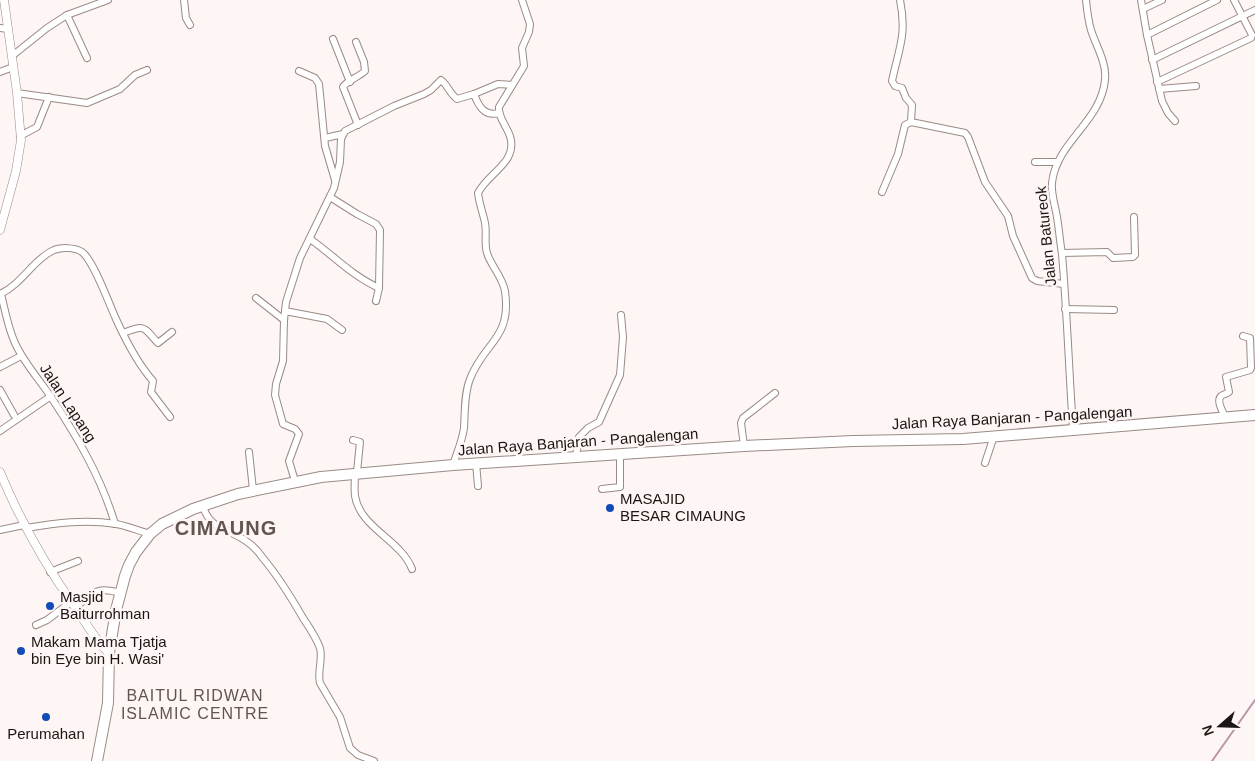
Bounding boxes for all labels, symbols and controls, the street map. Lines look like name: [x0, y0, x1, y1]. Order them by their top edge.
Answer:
street label: Jalan Batureok: [1032, 185, 1059, 287]
street label: Jalan Lapang: [37, 360, 100, 445]
street label: Jalan Raya Banjaran - Pangalengan: [891, 403, 1133, 432]
street label: Jalan Raya Banjaran - Pangalengan: [457, 425, 699, 458]
place label: MASAJID BESAR CIMAUNG: [620, 490, 746, 524]
marker: MASAJID BESAR CIMAUNG: [604, 502, 616, 514]
district label: CIMAUNG: [175, 517, 277, 539]
place label: Masjid Baiturrohman: [60, 588, 150, 622]
marker: Masjid Baiturrohman: [44, 600, 56, 612]
place label: Makam Mama Tjatja bin Eye bin H. Wasi': [31, 633, 167, 667]
marker: Makam Mama Tjatja bin Eye bin H. Wasi': [15, 645, 27, 657]
district label: BAITUL RIDWAN ISLAMIC CENTRE: [121, 687, 269, 722]
north arrow: [1195, 701, 1245, 751]
marker: Perumahan: [40, 711, 52, 723]
text: N: [1199, 723, 1217, 738]
place label: Perumahan: [7, 725, 85, 742]

